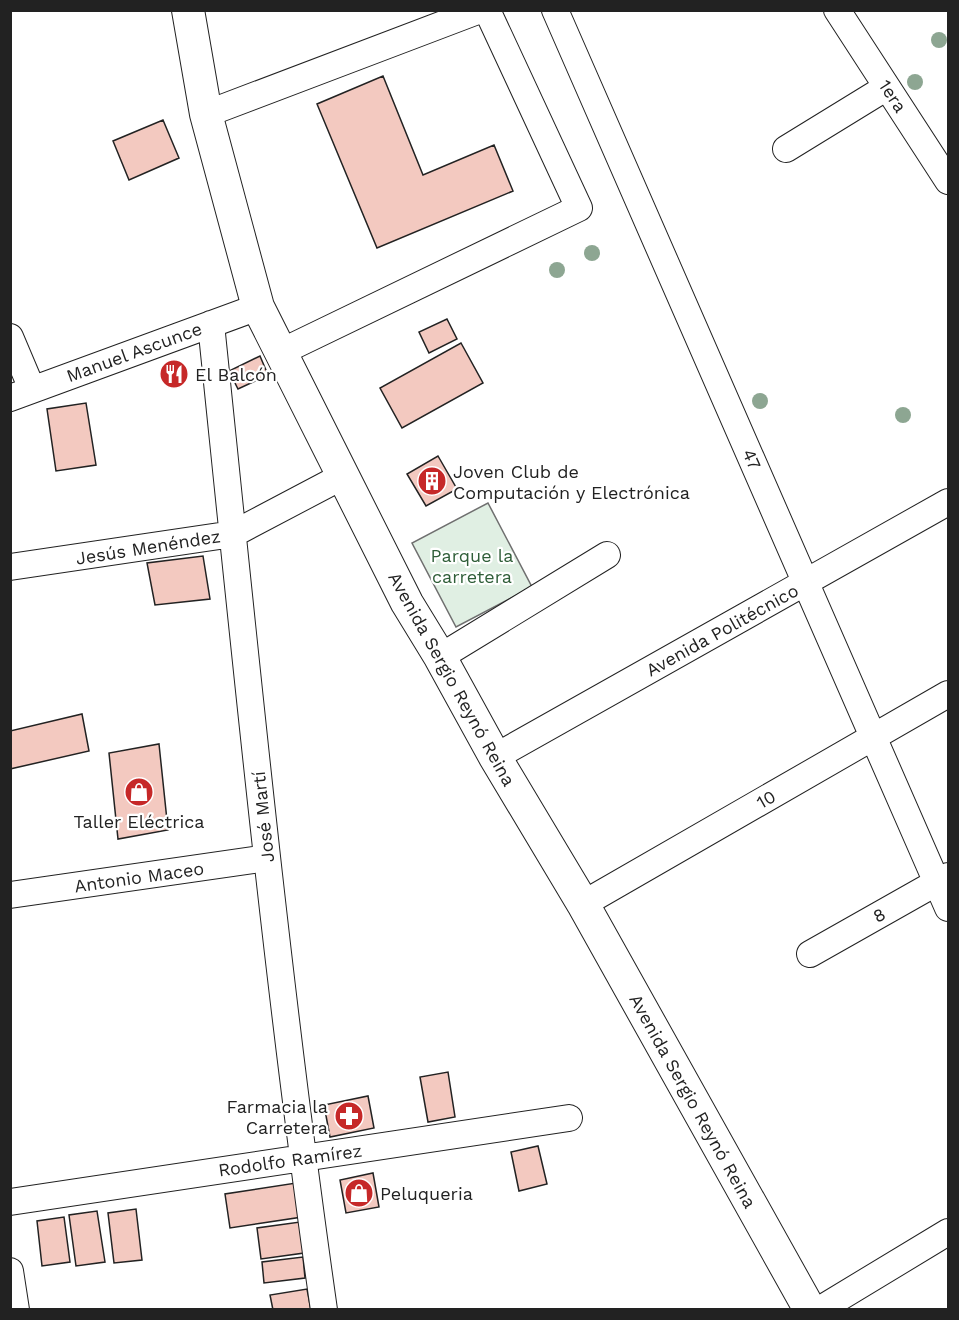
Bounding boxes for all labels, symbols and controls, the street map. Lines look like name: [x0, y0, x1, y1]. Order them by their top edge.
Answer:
street label: 1era: [875, 76, 911, 116]
street label: Manuel Ascunce: [63, 318, 205, 386]
restaurant icon: El Balcón: [158, 358, 190, 390]
place label: El Balcón: [195, 364, 277, 385]
street label: 47: [738, 446, 766, 472]
place label: Joven Club de Computación y Electrónica: [453, 461, 690, 503]
building icon: Joven Club de Computación y Electrónica: [416, 465, 448, 497]
street label: Jesús Menéndez: [74, 525, 222, 569]
park label: Parque la carretera: [431, 545, 513, 587]
street label: Avenida Sergio Reynó Reina: [384, 568, 520, 790]
street label: Avenida Politécnico: [642, 579, 802, 681]
street label: José Martí: [248, 770, 278, 864]
shop icon: Taller Eléctrica: [123, 776, 155, 808]
street label: 10: [753, 785, 779, 813]
place label: Taller Eléctrica: [73, 811, 205, 832]
street label: Antonio Maceo: [73, 857, 205, 897]
street label: 8: [869, 903, 889, 927]
street label: Avenida Sergio Reynó Reina: [625, 990, 761, 1212]
place label: Farmacia la Carretera: [227, 1096, 328, 1138]
pharmacy icon: Farmacia la Carretera: [333, 1100, 365, 1132]
street label: Rodolfo Ramírez: [217, 1140, 363, 1180]
shop icon: Peluqueria: [343, 1177, 375, 1209]
place label: Peluqueria: [380, 1183, 473, 1204]

